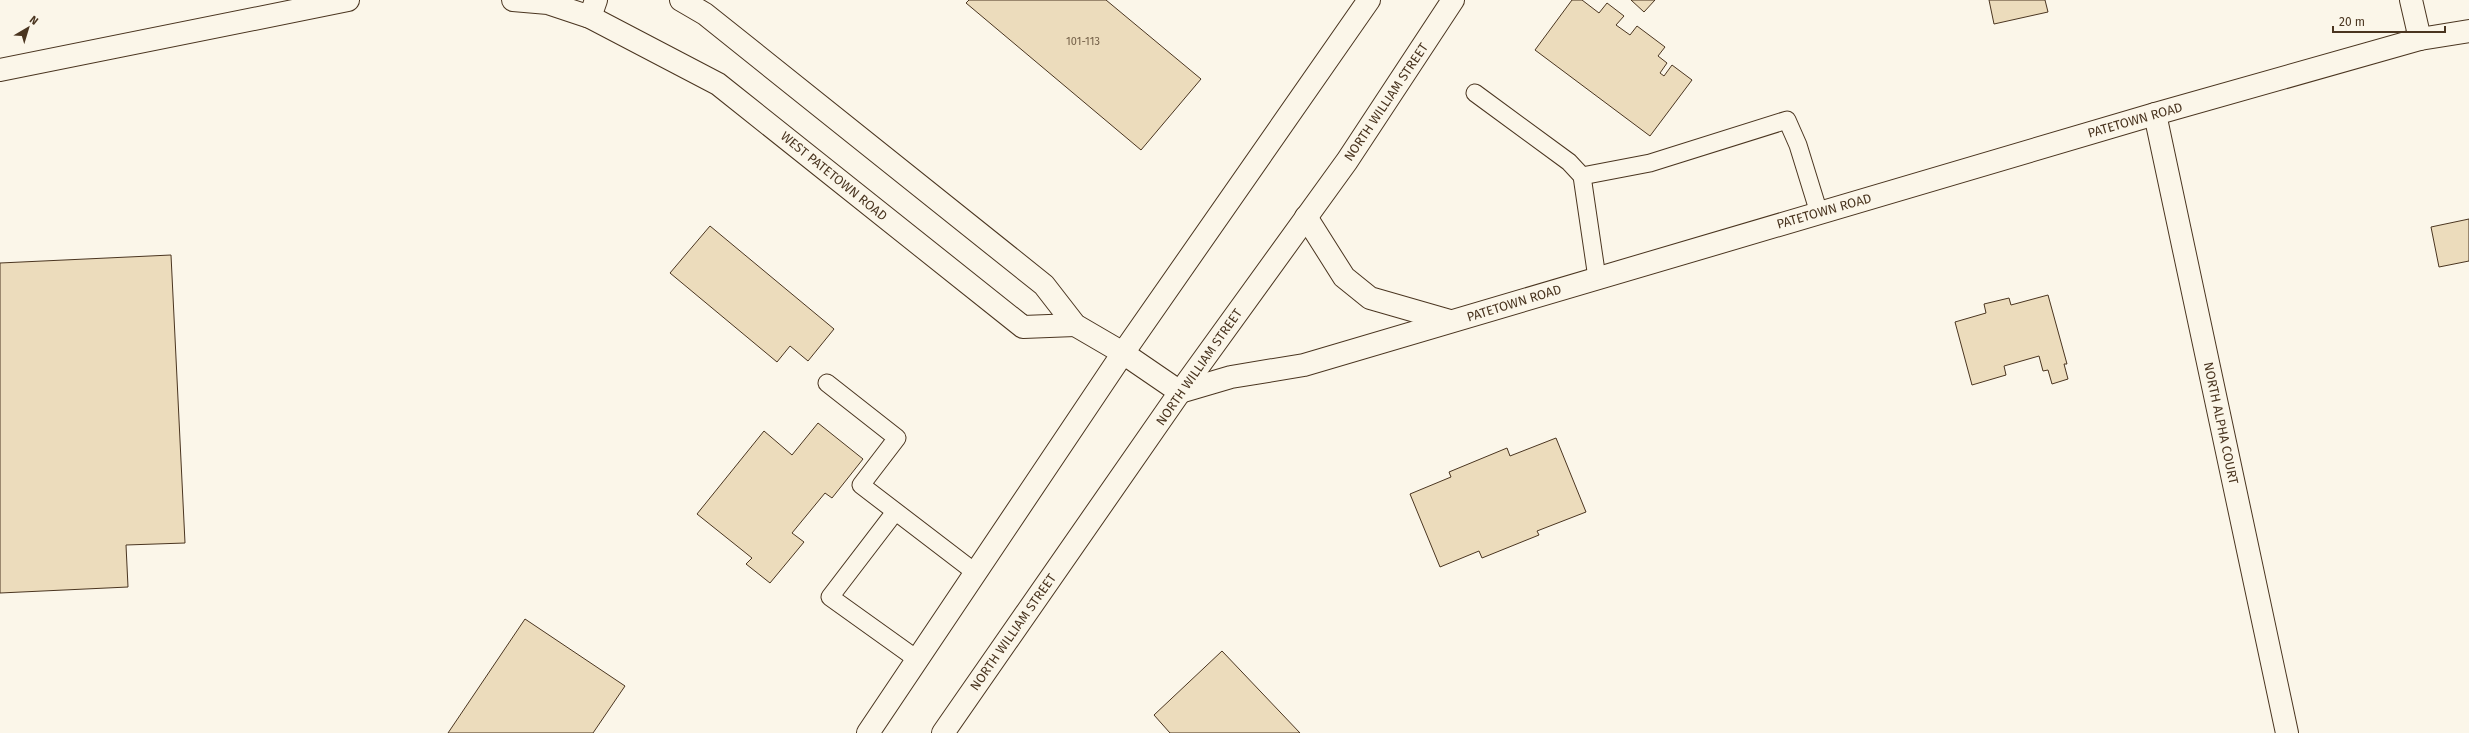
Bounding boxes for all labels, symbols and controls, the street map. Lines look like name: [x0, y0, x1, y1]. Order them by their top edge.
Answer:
north arrow: [8, 8, 48, 48]
scale bar: [2333, 8, 2445, 34]
text: N: [27, 13, 41, 28]
text: 20 m: [2339, 15, 2365, 29]
house number: 101-113: [1066, 35, 1100, 48]
street label: NORTH WILLIAM STREET: [1341, 40, 1431, 164]
street label: PATETOWN ROAD: [2086, 99, 2184, 141]
street label: WEST PATETOWN ROAD: [778, 128, 890, 224]
street label: PATETOWN ROAD: [1775, 190, 1873, 232]
street label: PATETOWN ROAD: [1465, 281, 1563, 325]
street label: NORTH WILLIAM STREET: [1153, 306, 1245, 428]
street label: NORTH ALPHA COURT: [2201, 360, 2241, 486]
street label: NORTH WILLIAM STREET: [967, 571, 1059, 693]

